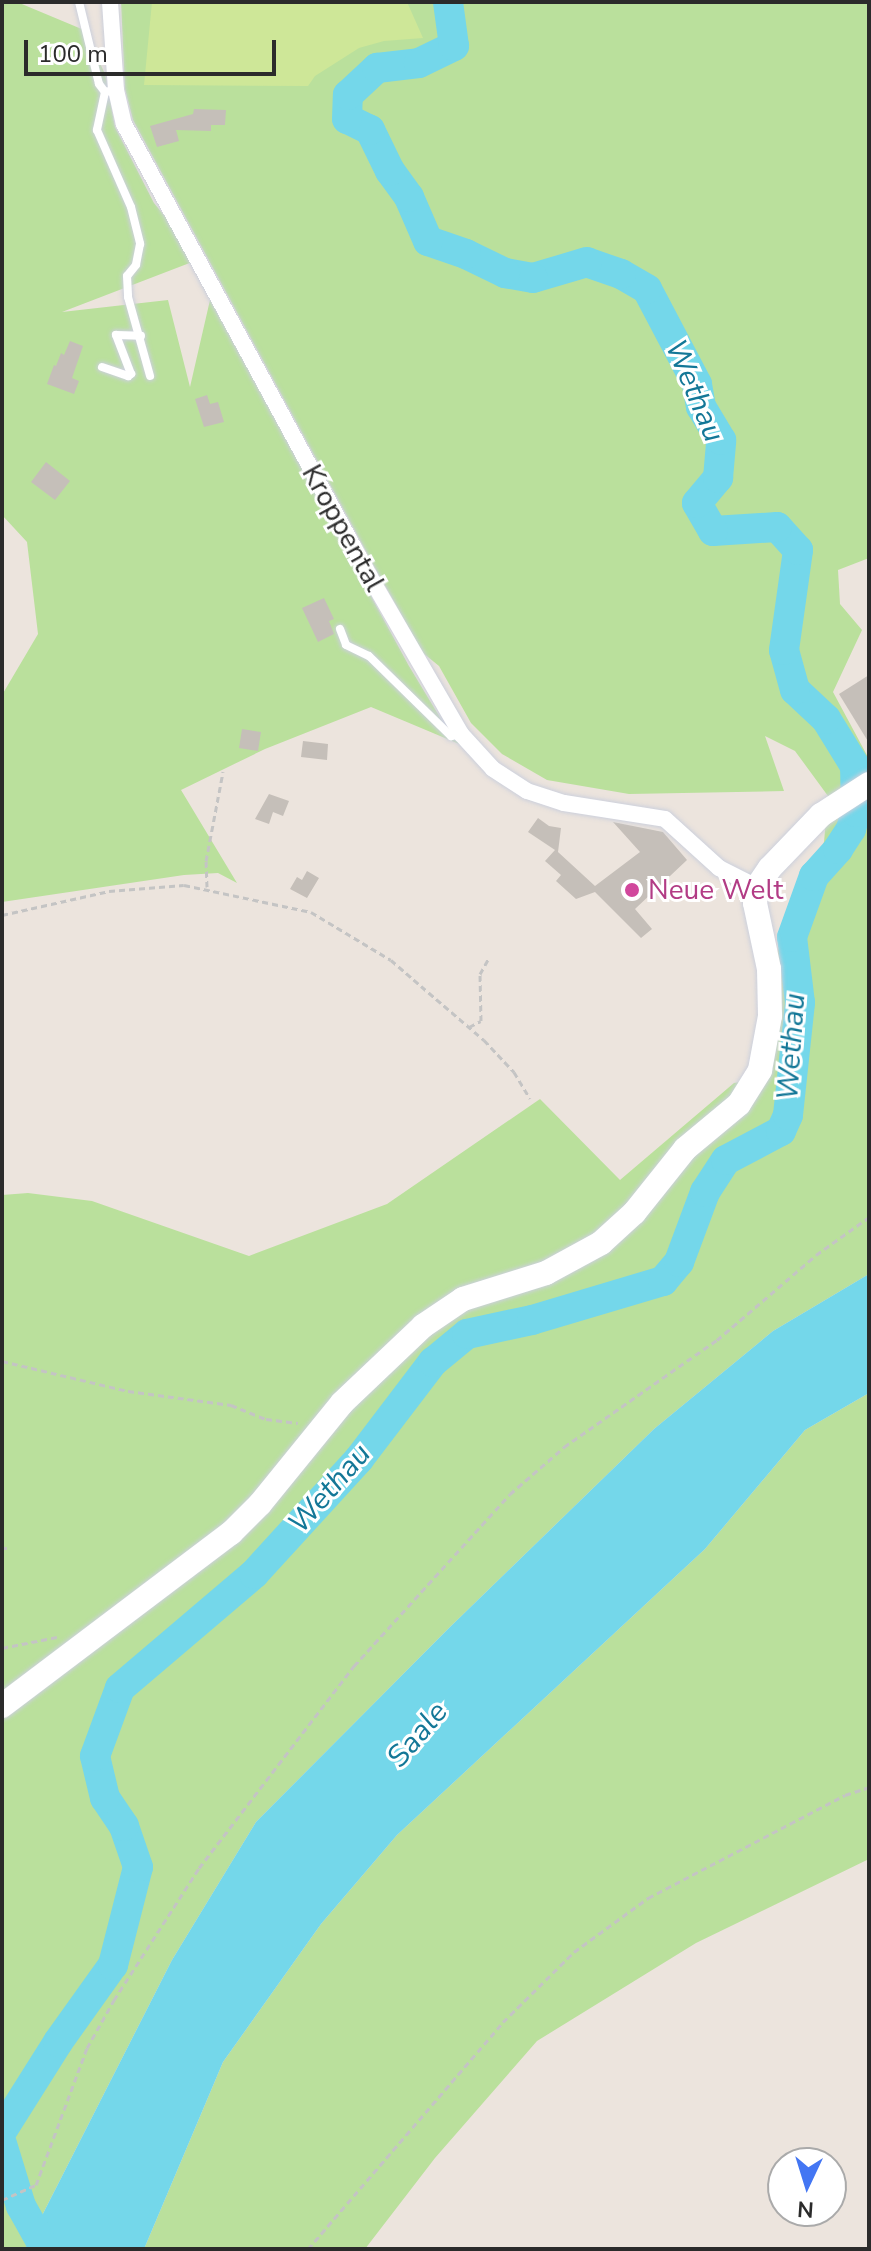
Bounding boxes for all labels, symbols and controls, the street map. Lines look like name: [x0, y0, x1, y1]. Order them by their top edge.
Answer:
scale bar: [28, 24, 280, 74]
text: 100 m: [38, 38, 108, 70]
water label: Wethau: [656, 334, 732, 448]
street label: Kroppental: [295, 459, 391, 597]
place label: Neue Welt: [648, 873, 783, 907]
marker: Neue Welt: [623, 881, 641, 899]
water label: Wethau: [770, 992, 814, 1102]
water label: Wethau: [281, 1437, 379, 1541]
water label: Saale: [380, 1695, 456, 1775]
north arrow: [767, 2147, 847, 2227]
text: N: [796, 2193, 815, 2224]

